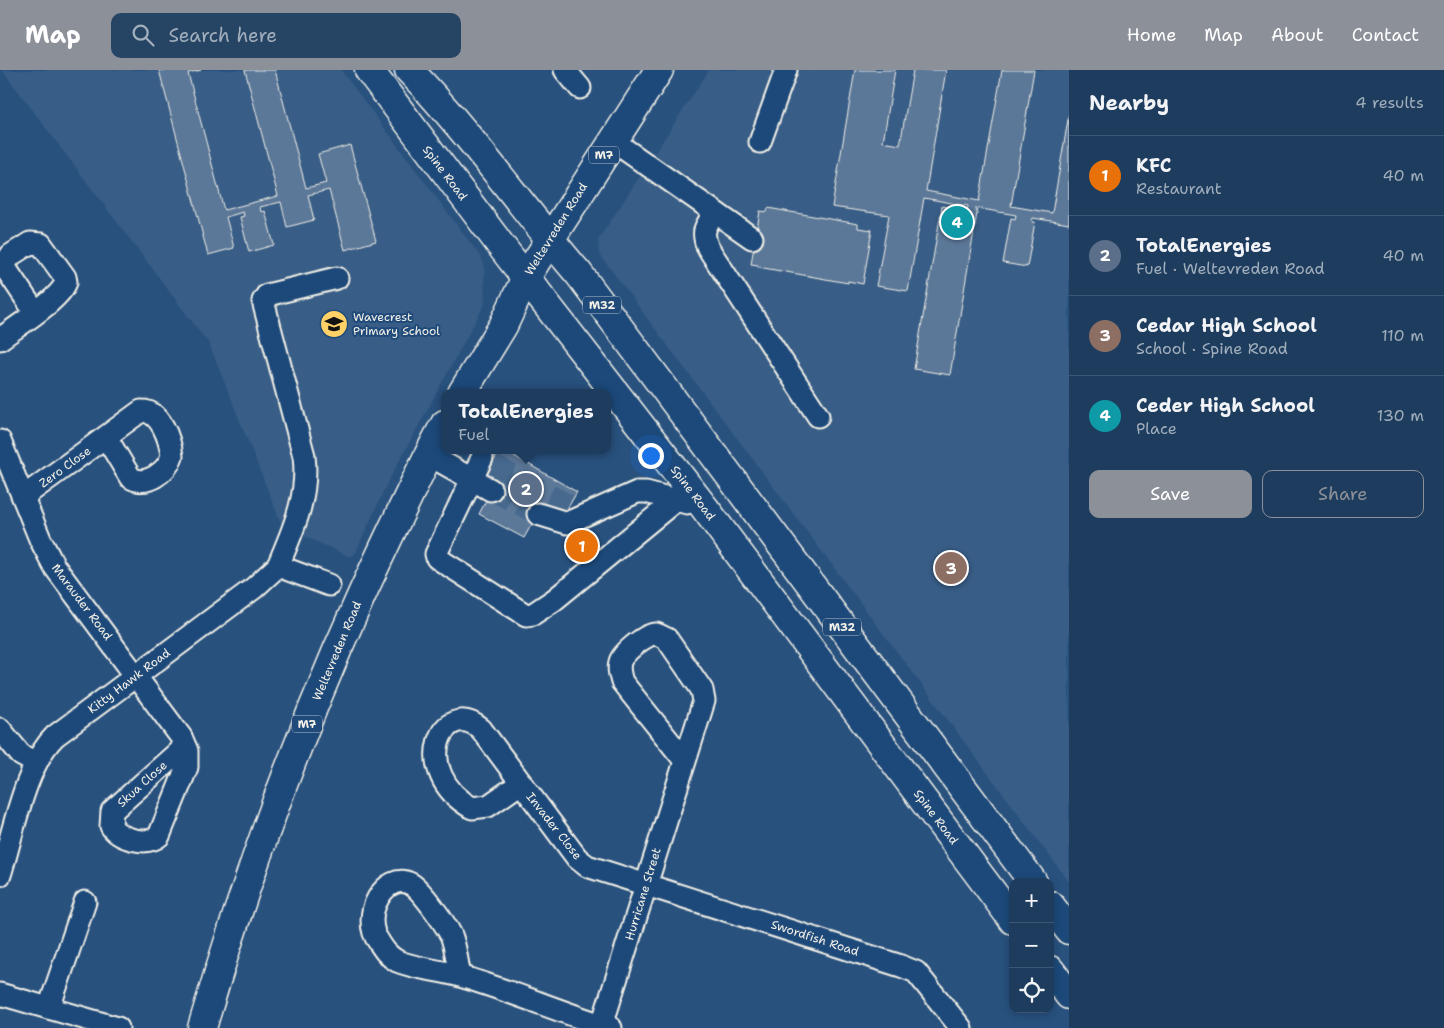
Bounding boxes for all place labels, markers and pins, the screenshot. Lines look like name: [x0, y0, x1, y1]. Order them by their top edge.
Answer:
pin: 4: [941, 203, 973, 241]
school or university icon: Wavecrest Primary School: [319, 309, 349, 339]
place label: Wavecrest Primary School: [353, 309, 440, 339]
pin: 2: [510, 470, 542, 508]
pin: 1: [566, 527, 598, 565]
pin: 3: [935, 549, 967, 587]

